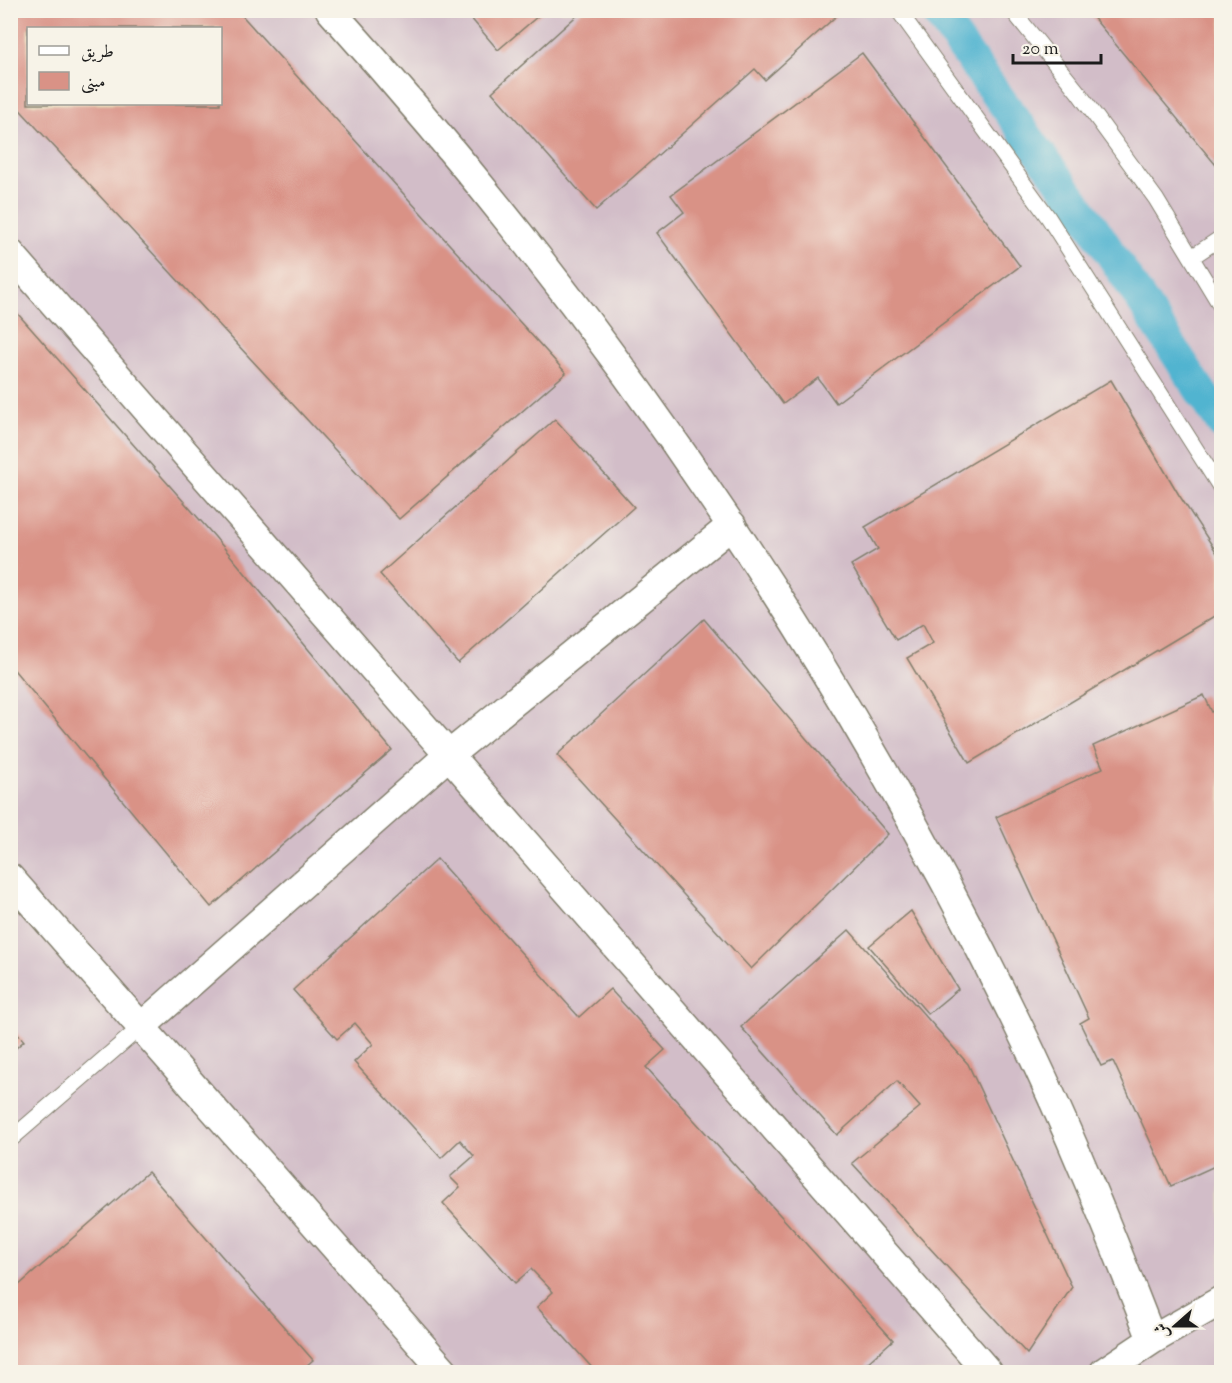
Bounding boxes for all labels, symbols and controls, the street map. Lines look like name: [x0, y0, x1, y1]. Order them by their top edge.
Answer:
legend: [27, 27, 222, 105]
scale bar: [1013, 27, 1102, 65]
text: 20 m: [1022, 37, 1059, 63]
text: طريق: [81, 40, 114, 66]
text: مبنى: [81, 70, 106, 96]
north arrow: [1145, 1296, 1205, 1356]
text: ش: [1150, 1319, 1177, 1342]

